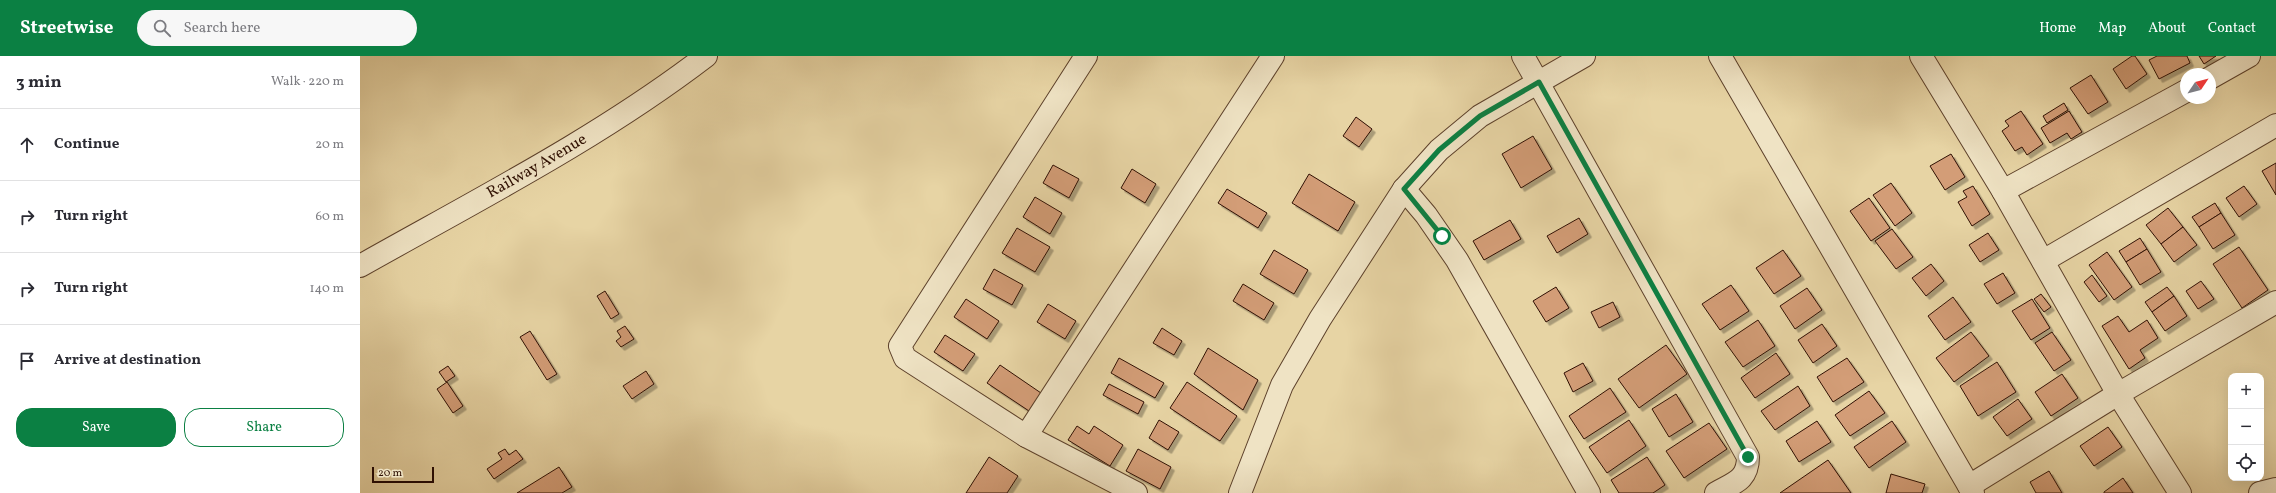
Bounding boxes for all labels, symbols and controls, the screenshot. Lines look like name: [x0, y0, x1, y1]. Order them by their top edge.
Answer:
search box: [137, 10, 417, 46]
text: Streetwise: [20, 15, 113, 41]
icon: search: [151, 17, 173, 39]
text: Search here: [183, 18, 260, 39]
text: Home: [2039, 19, 2076, 38]
text: Map: [2098, 19, 2126, 38]
text: About: [2148, 19, 2186, 38]
text: Contact: [2208, 19, 2256, 38]
north arrow: [2180, 68, 2216, 104]
text: 3 min: [16, 71, 62, 94]
text: Walk · 220 m: [271, 73, 344, 91]
street label: Railway Avenue: [483, 129, 591, 204]
icon: ahead: [16, 134, 38, 156]
text: Continue: [54, 134, 119, 155]
text: 20 m: [315, 136, 344, 154]
icon: right: [16, 206, 38, 228]
text: Turn right: [54, 206, 128, 227]
text: 60 m: [316, 208, 344, 226]
route start: [1433, 227, 1451, 245]
icon: right: [16, 278, 38, 300]
text: Turn right: [54, 278, 128, 299]
text: 140 m: [310, 280, 344, 298]
icon: arrive: [16, 350, 38, 372]
text: Arrive at destination: [54, 350, 201, 371]
map controls: [2228, 373, 2264, 481]
button: +: [2228, 373, 2264, 409]
button: Save: [16, 408, 176, 447]
button: Share: [184, 408, 344, 447]
button: −: [2228, 409, 2264, 445]
button: locate: [2228, 445, 2264, 481]
route end: [1739, 448, 1757, 466]
scale bar: [372, 465, 434, 484]
text: 20 m: [378, 466, 402, 481]

